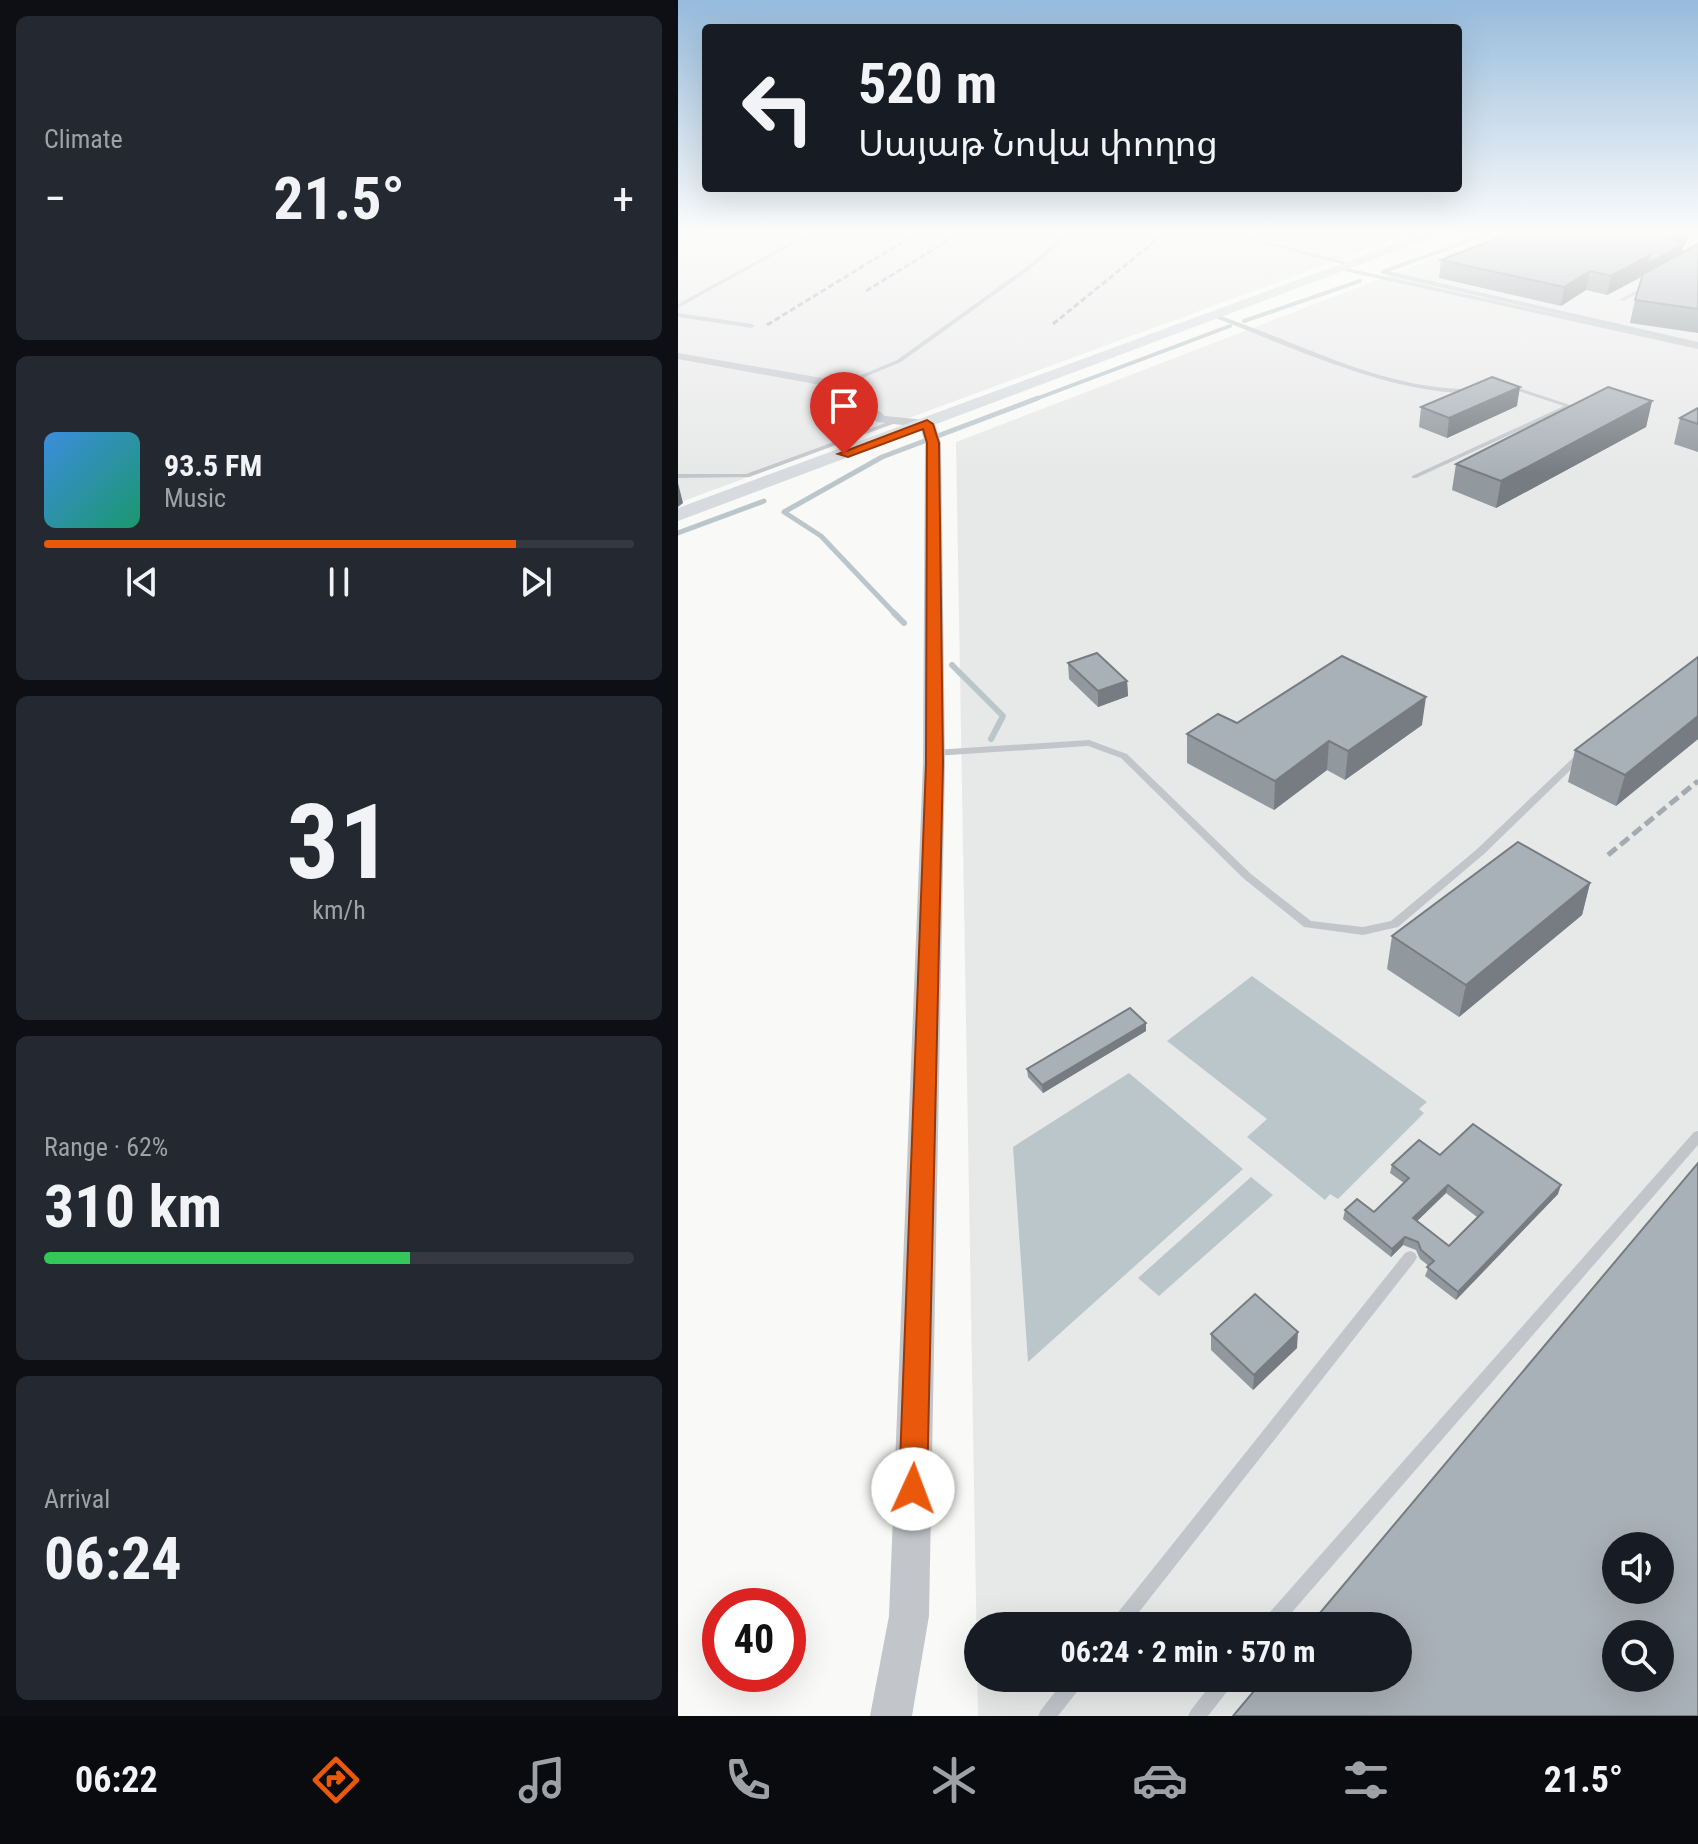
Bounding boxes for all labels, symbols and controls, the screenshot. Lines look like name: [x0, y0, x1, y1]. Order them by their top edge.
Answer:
text: 520 m: [858, 51, 997, 117]
icon: left: [726, 56, 830, 160]
text: Սայաթ Նովա փողոց: [858, 123, 1218, 165]
text: Climate: [44, 124, 123, 154]
text: 21.5°: [273, 163, 405, 234]
text: −: [44, 173, 66, 225]
text: +: [612, 173, 634, 225]
pin: [810, 372, 878, 454]
icon: arrive: [822, 384, 866, 428]
text: 93.5 FM: [164, 448, 262, 483]
text: Music: [164, 483, 226, 513]
icon: previous: [120, 560, 164, 604]
icon: pause: [317, 560, 361, 604]
icon: next: [514, 560, 558, 604]
text: 31: [286, 782, 392, 903]
text: km/h: [312, 895, 366, 925]
text: Range · 62%: [44, 1132, 168, 1162]
text: 310 km: [44, 1171, 222, 1242]
position arrow: [871, 1447, 955, 1531]
text: Arrival: [44, 1484, 110, 1514]
text: 06:24: [44, 1523, 182, 1594]
map controls: [1602, 1532, 1674, 1692]
button: sound: [1602, 1532, 1674, 1604]
speed limit sign: 40: [702, 1588, 806, 1692]
button: search: [1602, 1620, 1674, 1692]
text: 06:24 · 2 min · 570 m: [1061, 1634, 1315, 1669]
icon: directions: [308, 1752, 364, 1808]
icon: music: [514, 1752, 570, 1808]
icon: phone: [720, 1752, 776, 1808]
icon: climate: [926, 1752, 982, 1808]
icon: car: [1132, 1752, 1188, 1808]
icon: filters: [1338, 1752, 1394, 1808]
text: 06:22: [75, 1759, 158, 1801]
text: 21.5°: [1544, 1759, 1623, 1801]

